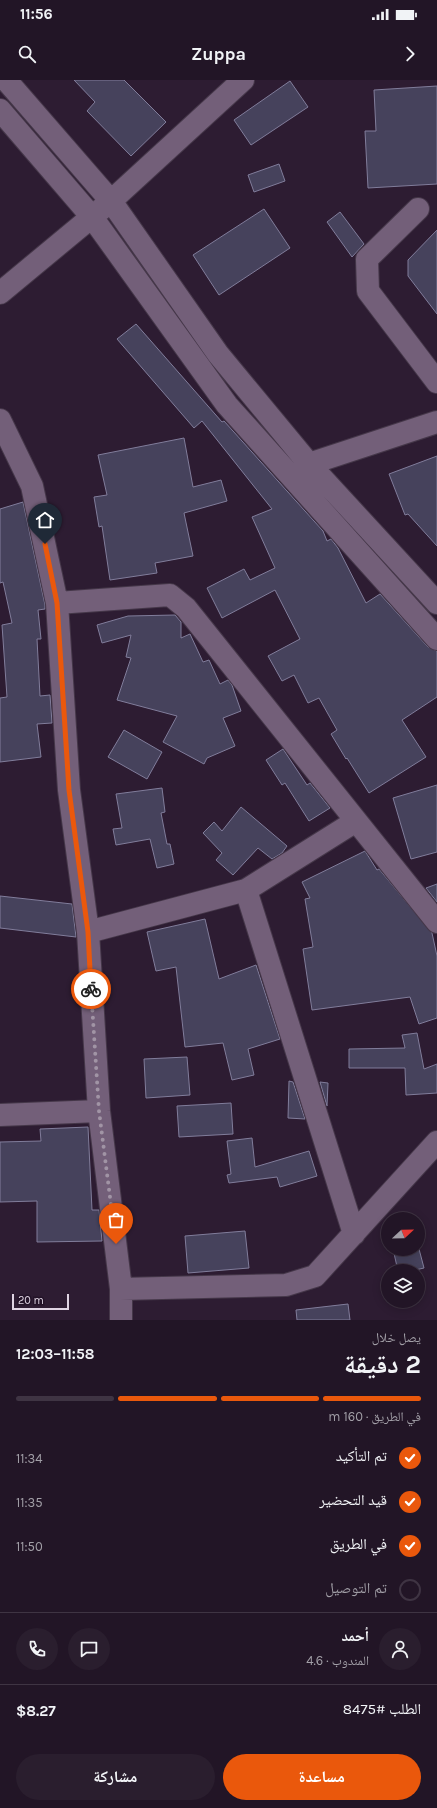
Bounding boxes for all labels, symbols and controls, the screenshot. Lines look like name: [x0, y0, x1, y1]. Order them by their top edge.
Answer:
text: 11:56: [20, 5, 53, 23]
icon: search: [16, 43, 38, 65]
text: Zuppa: [191, 43, 246, 65]
icon: forward: [399, 43, 421, 65]
pin: [28, 503, 62, 544]
icon: home: [34, 509, 56, 531]
courier: [71, 969, 111, 1009]
icon: bike: [80, 978, 102, 1000]
pin: [99, 1203, 133, 1244]
icon: bag: [105, 1209, 127, 1231]
north arrow: [381, 1212, 425, 1256]
map controls: [381, 1212, 425, 1308]
button: layers: [381, 1264, 425, 1308]
scale bar: [12, 1292, 69, 1311]
text: 20 m: [18, 1294, 44, 1307]
text: يصل خلال: [372, 1330, 421, 1345]
text: 11:58–12:03: [16, 1345, 94, 1363]
text: 2 دقيقة: [344, 1349, 421, 1380]
text: في الطريق · 160 m: [328, 1409, 421, 1424]
text: تم التأكيد: [336, 1447, 387, 1465]
icon: check: [399, 1447, 421, 1469]
text: 11:34: [16, 1451, 43, 1466]
text: قيد التحضير: [319, 1491, 387, 1509]
icon: check: [399, 1491, 421, 1513]
text: 11:35: [16, 1495, 43, 1510]
text: في الطريق: [330, 1535, 387, 1553]
icon: check: [399, 1535, 421, 1557]
text: 11:50: [16, 1539, 43, 1554]
text: تم التوصيل: [325, 1579, 387, 1597]
text: أحمد: [342, 1627, 369, 1645]
button: phone: [16, 1628, 58, 1670]
button: chat: [68, 1628, 110, 1670]
button: person: [379, 1628, 421, 1670]
text: المندوب · 4.6: [306, 1653, 369, 1668]
text: الطلب #8475: [343, 1700, 421, 1718]
text: $8.27: [16, 1702, 56, 1720]
button: مشاركة: [16, 1754, 215, 1800]
button: مساعدة: [223, 1754, 421, 1800]

